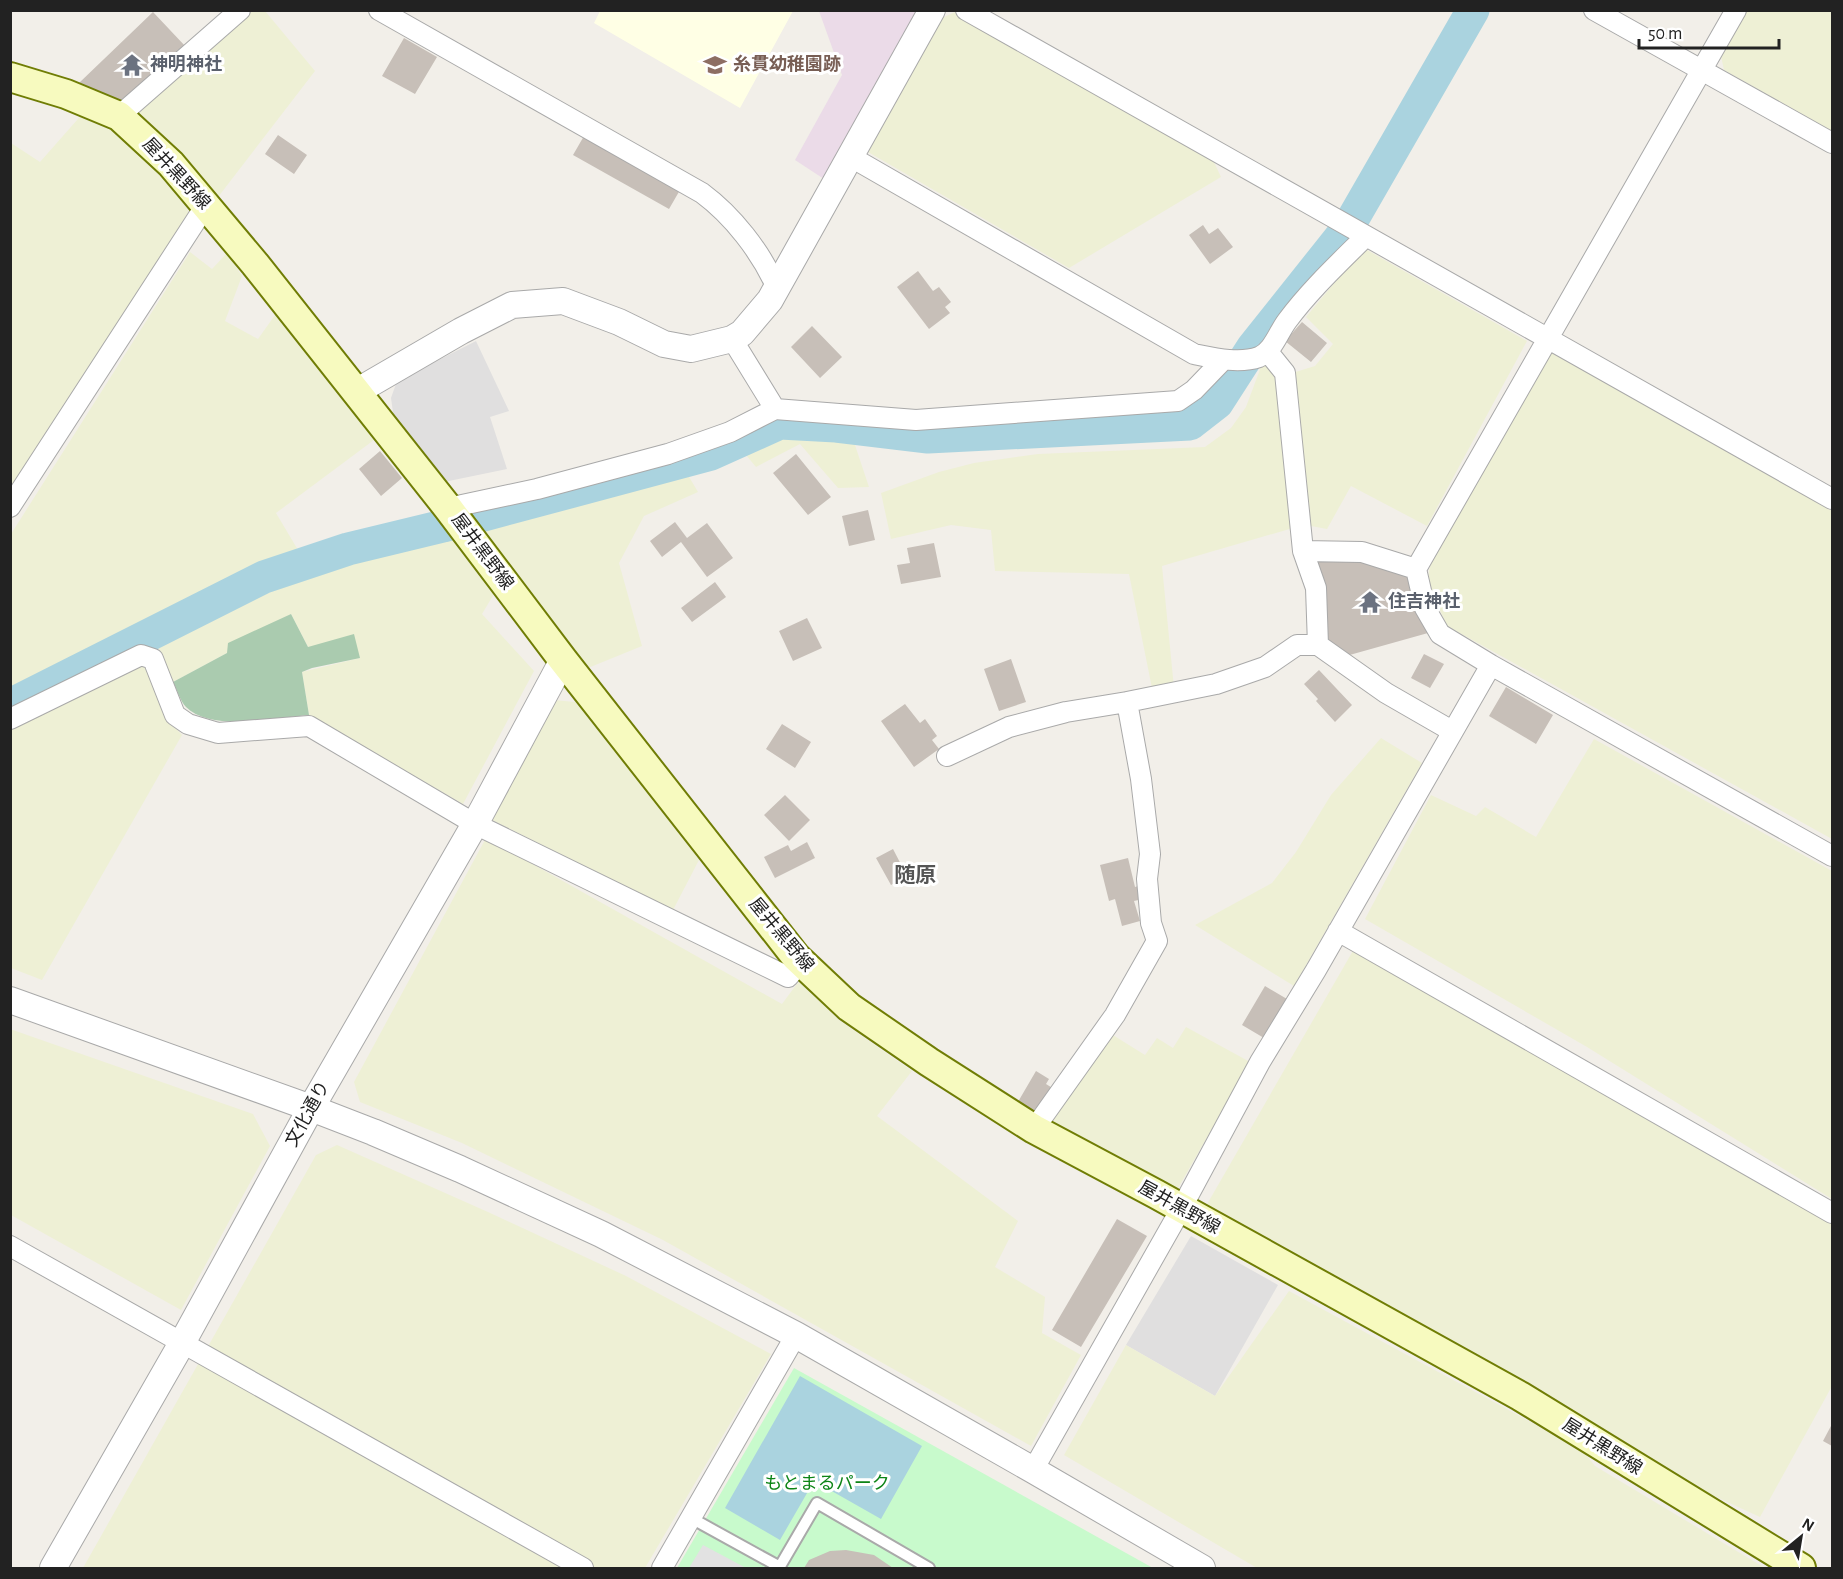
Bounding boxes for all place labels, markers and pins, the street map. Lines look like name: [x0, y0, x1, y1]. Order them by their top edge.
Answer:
temple icon: 神明神社: [119, 52, 145, 78]
school or university icon: 糸貫幼稚園跡: [702, 52, 728, 78]
place label: 神明神社: [150, 54, 222, 74]
place label: 糸貫幼稚園跡: [733, 54, 841, 74]
temple icon: 住吉神社: [1357, 589, 1383, 615]
place label: 住吉神社: [1388, 591, 1460, 611]

